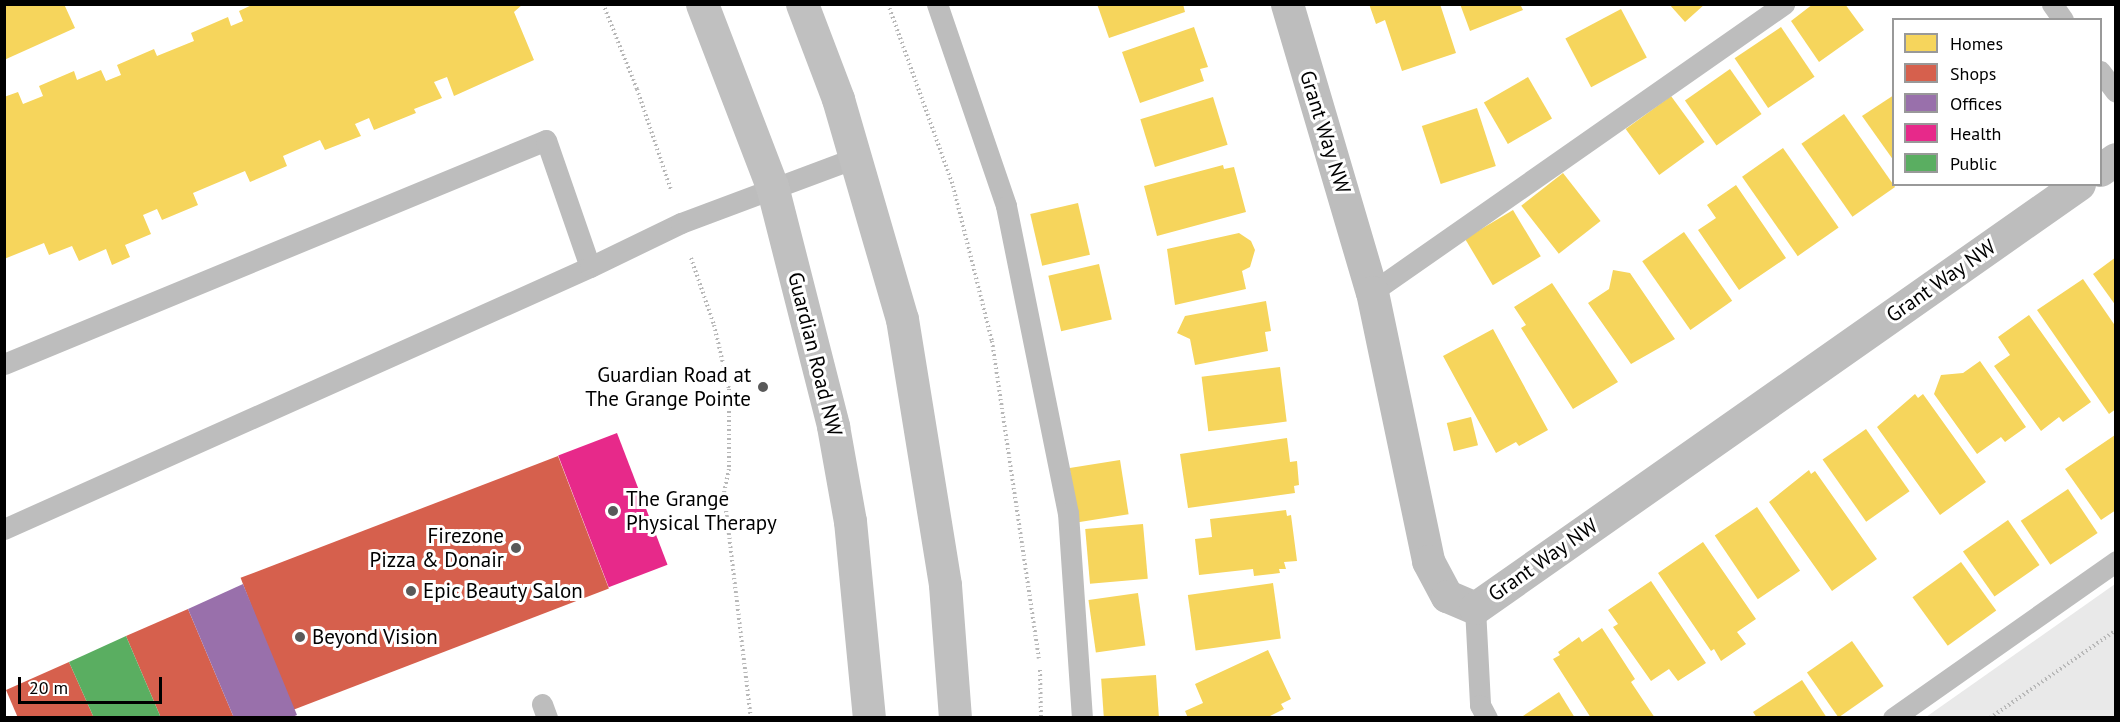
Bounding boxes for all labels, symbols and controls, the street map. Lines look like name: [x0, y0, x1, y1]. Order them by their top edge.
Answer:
legend: [1892, 18, 2102, 186]
text: Homes: [1950, 32, 2003, 55]
text: Shops: [1950, 62, 1996, 85]
street label: Grant Way NW: [1294, 67, 1356, 197]
text: Offices: [1950, 92, 2002, 115]
text: Health: [1950, 122, 2001, 145]
text: Public: [1950, 152, 1997, 175]
street label: Grant Way NW: [1881, 234, 2001, 328]
street label: Guardian Road NW: [782, 270, 848, 438]
place label: Guardian Road at The Grange Pointe: [585, 362, 751, 412]
marker: Guardian Road at The Grange Pointe: [756, 380, 770, 394]
place label: The Grange Physical Therapy: [626, 486, 777, 536]
marker: The Grange Physical Therapy: [604, 502, 622, 520]
street label: Grant Way NW: [1483, 513, 1603, 607]
place label: Firezone Pizza & Donair: [369, 523, 504, 573]
marker: Firezone Pizza & Donair: [509, 541, 523, 555]
place label: Epic Beauty Salon: [423, 578, 584, 604]
marker: Epic Beauty Salon: [404, 584, 418, 598]
place label: Beyond Vision: [312, 624, 438, 650]
marker: Beyond Vision: [293, 630, 307, 644]
scale bar: [21, 665, 165, 703]
text: 20 m: [29, 676, 68, 699]

